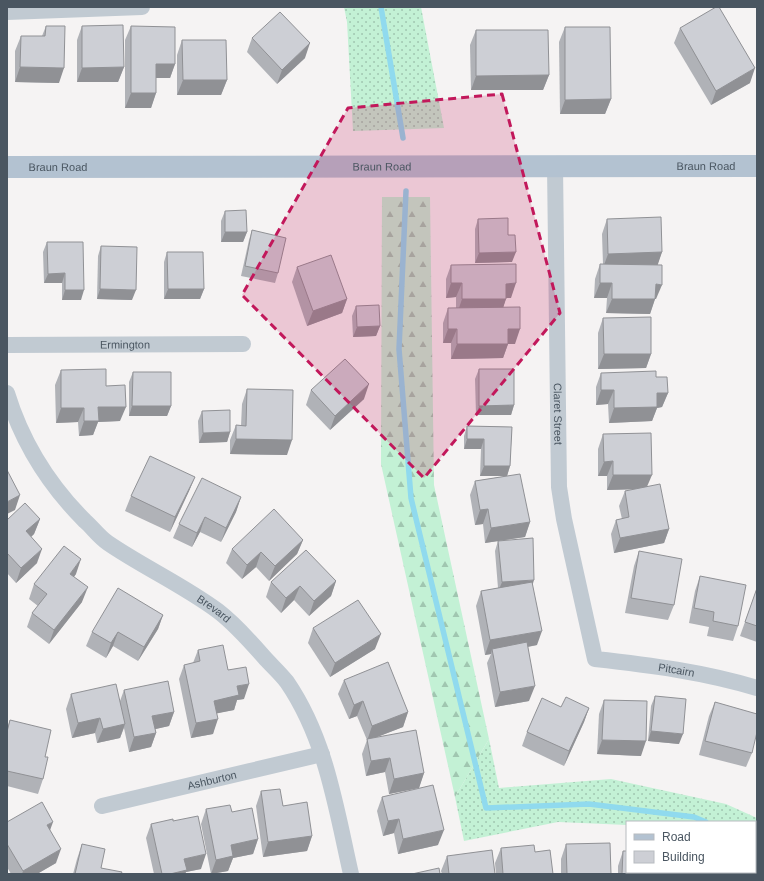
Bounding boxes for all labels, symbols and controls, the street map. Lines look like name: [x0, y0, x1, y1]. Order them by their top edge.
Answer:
street label: Braun Road: [353, 160, 411, 173]
street label: Braun Road: [677, 160, 735, 172]
street label: Braun Road: [29, 161, 87, 173]
street label: Ermington: [100, 338, 150, 351]
street label: Claret Street: [552, 383, 564, 445]
street label: Brevard: [195, 592, 233, 625]
street label: Pitcairn: [657, 661, 696, 679]
street label: Ashburton: [186, 768, 238, 792]
legend: [626, 821, 756, 873]
text: Road: [662, 830, 691, 844]
text: Building: [662, 850, 705, 864]

